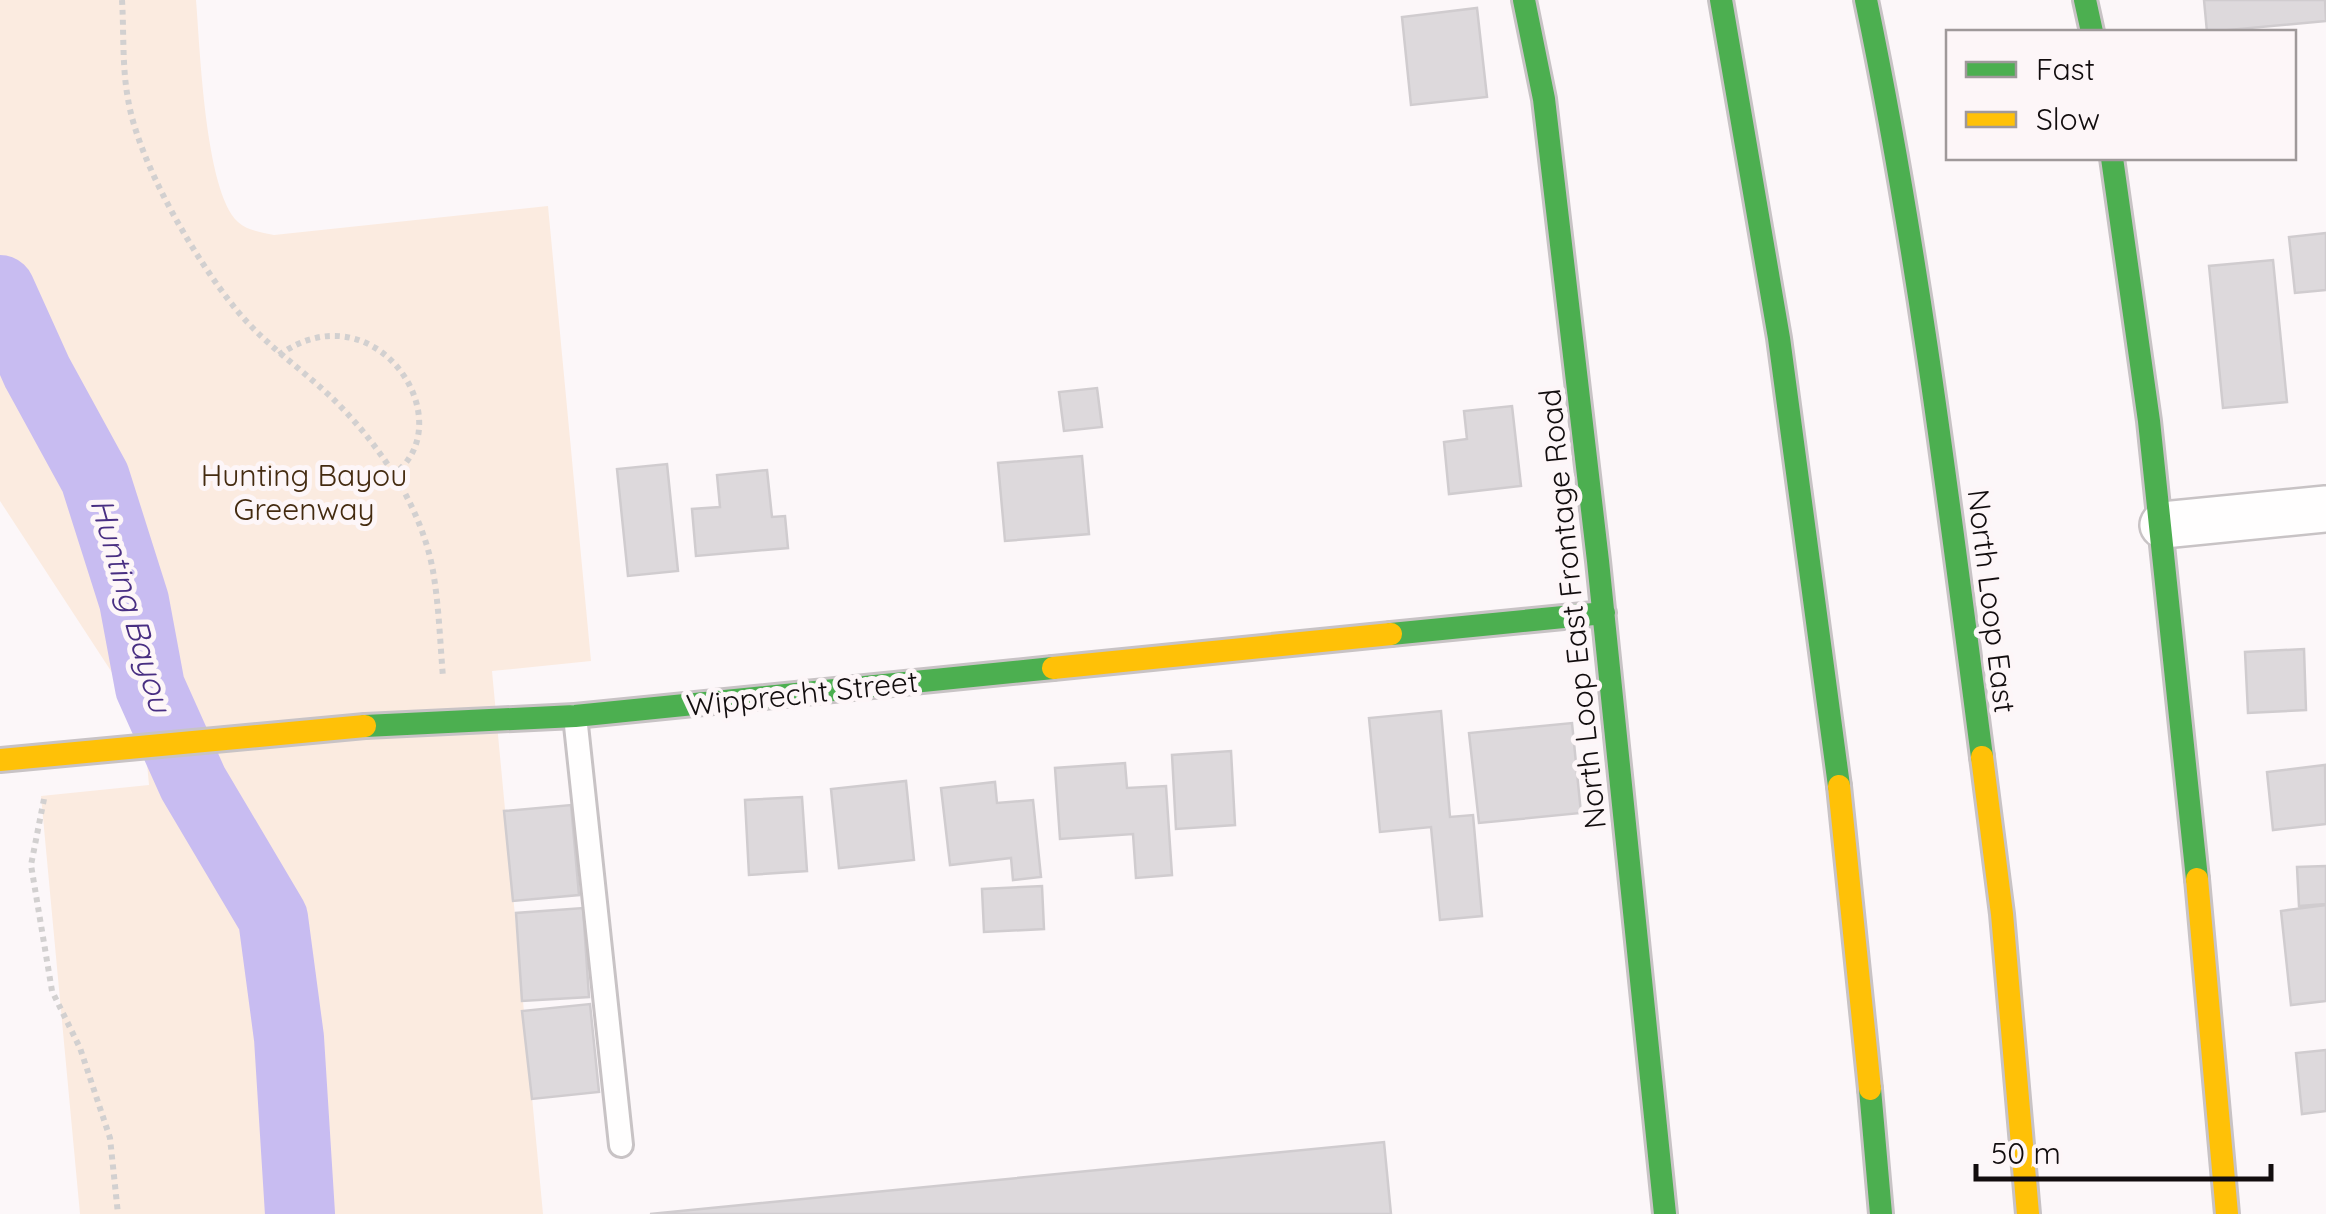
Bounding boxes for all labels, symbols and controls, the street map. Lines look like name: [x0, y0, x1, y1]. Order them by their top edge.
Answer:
legend: [1946, 30, 2296, 160]
text: Fast: [2036, 50, 2095, 88]
text: Slow: [2036, 100, 2100, 138]
street label: North Loop East Frontage Road: [1530, 387, 1614, 831]
park label: Hunting Bayou Greenway: [201, 456, 407, 528]
street label: North Loop East: [1959, 487, 2025, 715]
water label: Hunting Bayou: [82, 494, 182, 718]
street label: Wipprecht Street: [684, 662, 920, 724]
scale bar: [1976, 1119, 2271, 1181]
text: 50 m: [1991, 1134, 2061, 1172]

